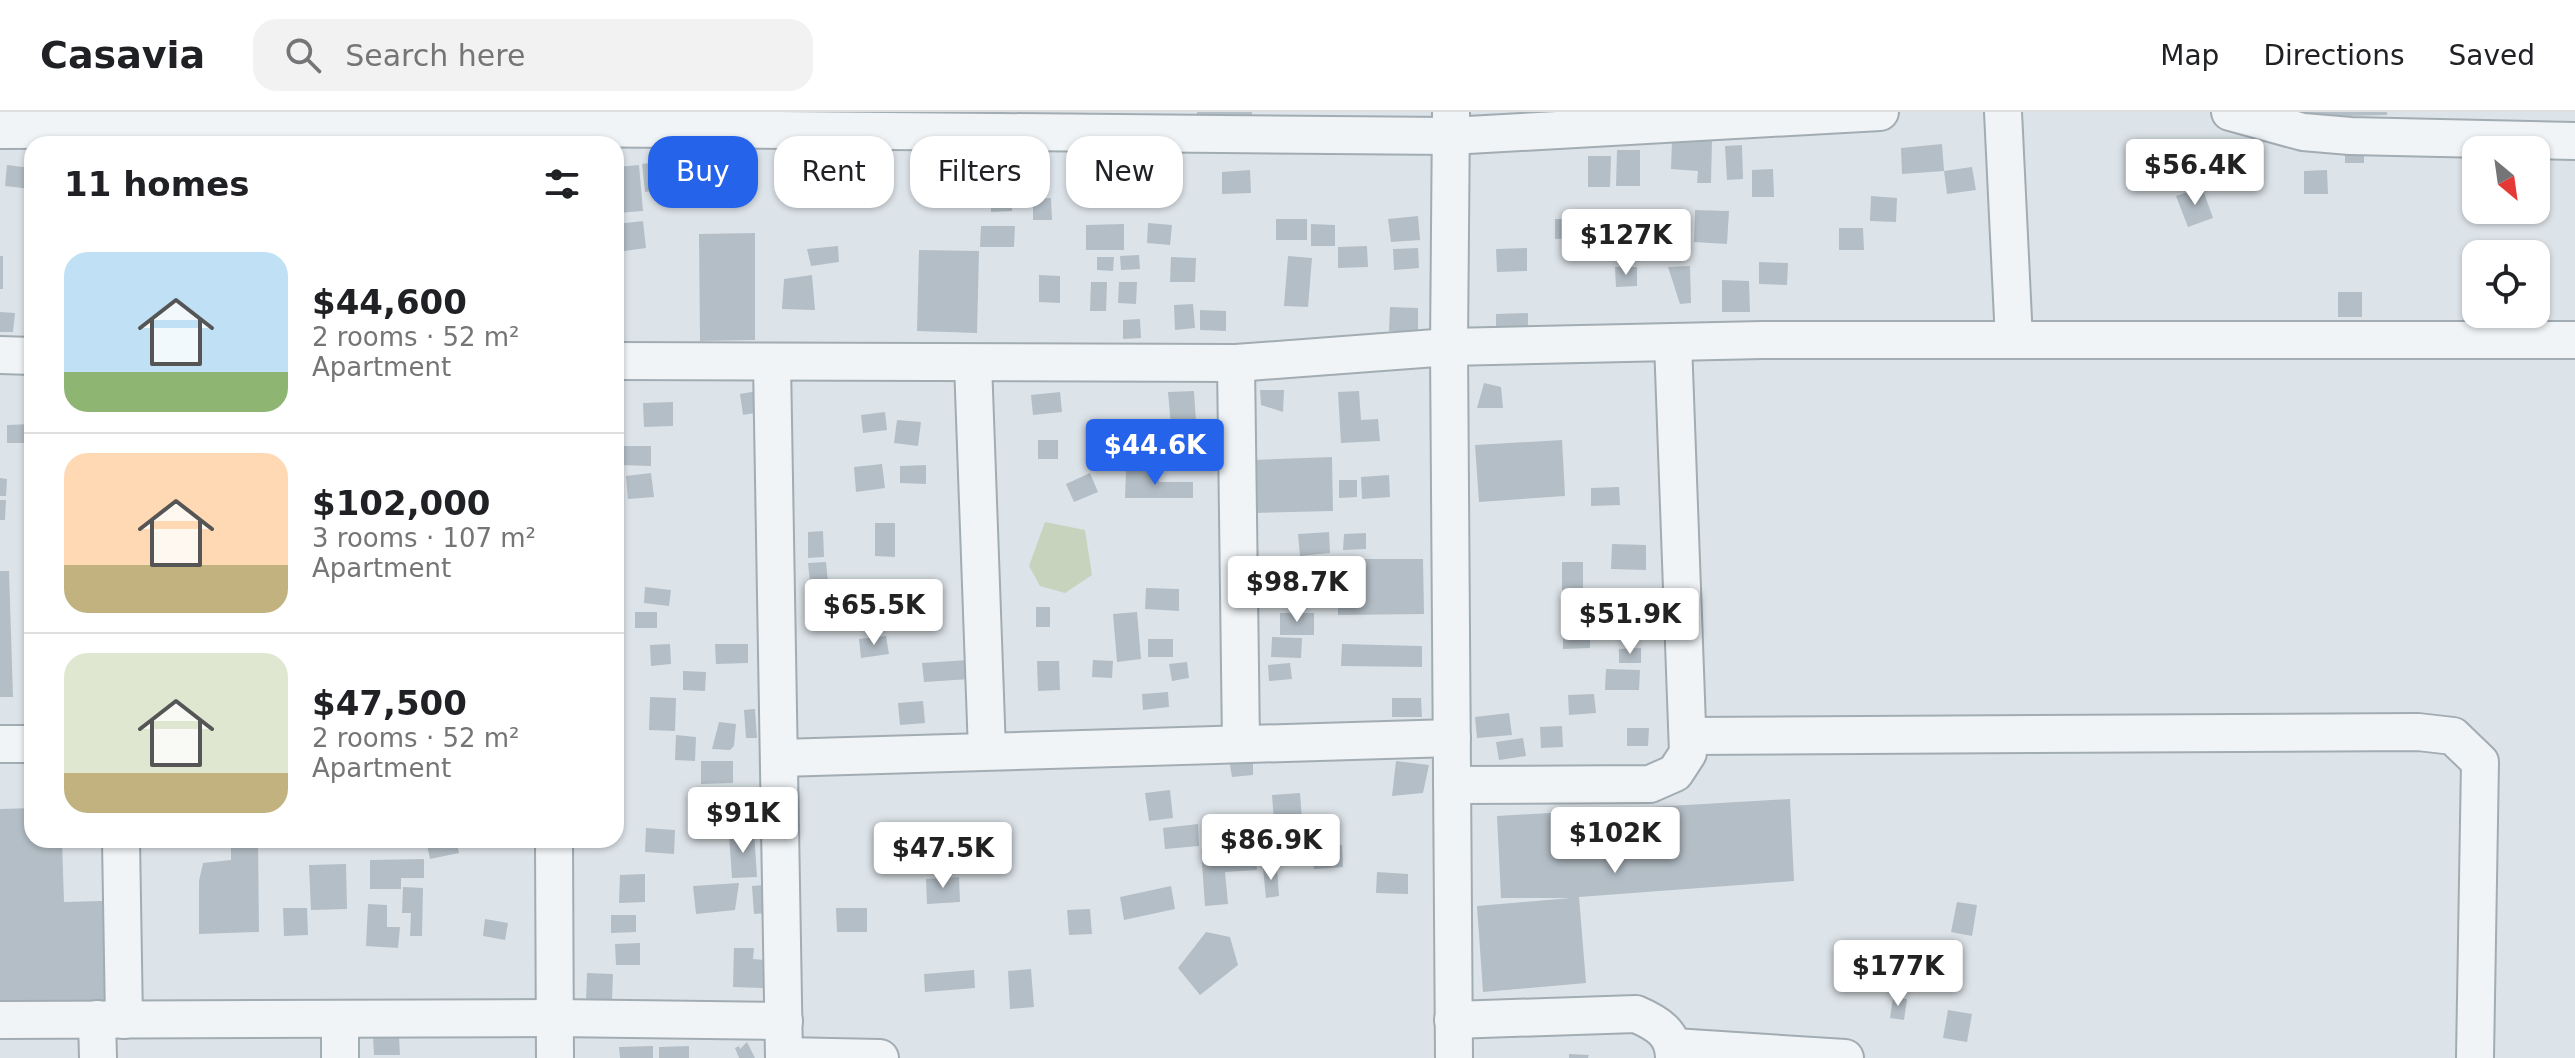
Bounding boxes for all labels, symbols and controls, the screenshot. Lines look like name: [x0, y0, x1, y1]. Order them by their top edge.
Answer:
search box: [253, 19, 813, 91]
text: Casavia: [40, 33, 205, 77]
icon: search: [281, 33, 325, 77]
text: Search here: [345, 38, 525, 73]
text: Map: [2160, 39, 2219, 72]
text: Directions: [2263, 39, 2404, 72]
text: Saved: [2448, 39, 2535, 72]
chip: Buy: [648, 136, 758, 208]
chip: Rent: [774, 136, 894, 208]
chip: Filters: [910, 136, 1050, 208]
chip: New: [1066, 136, 1183, 208]
north arrow: [2462, 136, 2550, 224]
map controls: [2462, 136, 2550, 328]
pin: $56.4K: [2130, 139, 2260, 207]
text: $56.4K: [2144, 150, 2246, 180]
icon: filters: [540, 162, 584, 206]
text: 11 homes: [64, 164, 249, 204]
pin: $127K: [1570, 209, 1682, 277]
text: $127K: [1580, 220, 1672, 250]
button: locate: [2462, 240, 2550, 328]
text: $44,600: [312, 282, 467, 322]
icon: home: [128, 284, 224, 380]
text: 2 rooms · 52 m²: [312, 322, 520, 352]
text: Apartment: [312, 352, 451, 382]
pin: $44.6K: [1090, 419, 1220, 487]
text: $44.6K: [1104, 430, 1206, 460]
text: $102,000: [312, 483, 491, 523]
icon: home: [128, 485, 224, 581]
text: 3 rooms · 107 m²: [312, 523, 536, 553]
text: Apartment: [312, 553, 451, 583]
pin: $98.7K: [1232, 556, 1362, 624]
text: $98.7K: [1246, 567, 1348, 597]
pin: $65.5K: [809, 579, 939, 647]
pin: $51.9K: [1565, 588, 1695, 656]
text: $65.5K: [823, 590, 925, 620]
text: $51.9K: [1579, 599, 1681, 629]
text: $47,500: [312, 683, 467, 723]
icon: home: [128, 685, 224, 781]
text: 2 rooms · 52 m²: [312, 723, 520, 753]
text: Apartment: [312, 753, 451, 783]
pin: $91K: [696, 787, 790, 855]
text: $91K: [706, 798, 780, 828]
pin: $102K: [1559, 807, 1671, 875]
pin: $86.9K: [1206, 814, 1336, 882]
text: $102K: [1569, 818, 1661, 848]
pin: $47.5K: [878, 822, 1008, 890]
text: $86.9K: [1220, 825, 1322, 855]
text: $47.5K: [892, 833, 994, 863]
pin: $177K: [1842, 940, 1954, 1008]
text: $177K: [1852, 951, 1944, 981]

